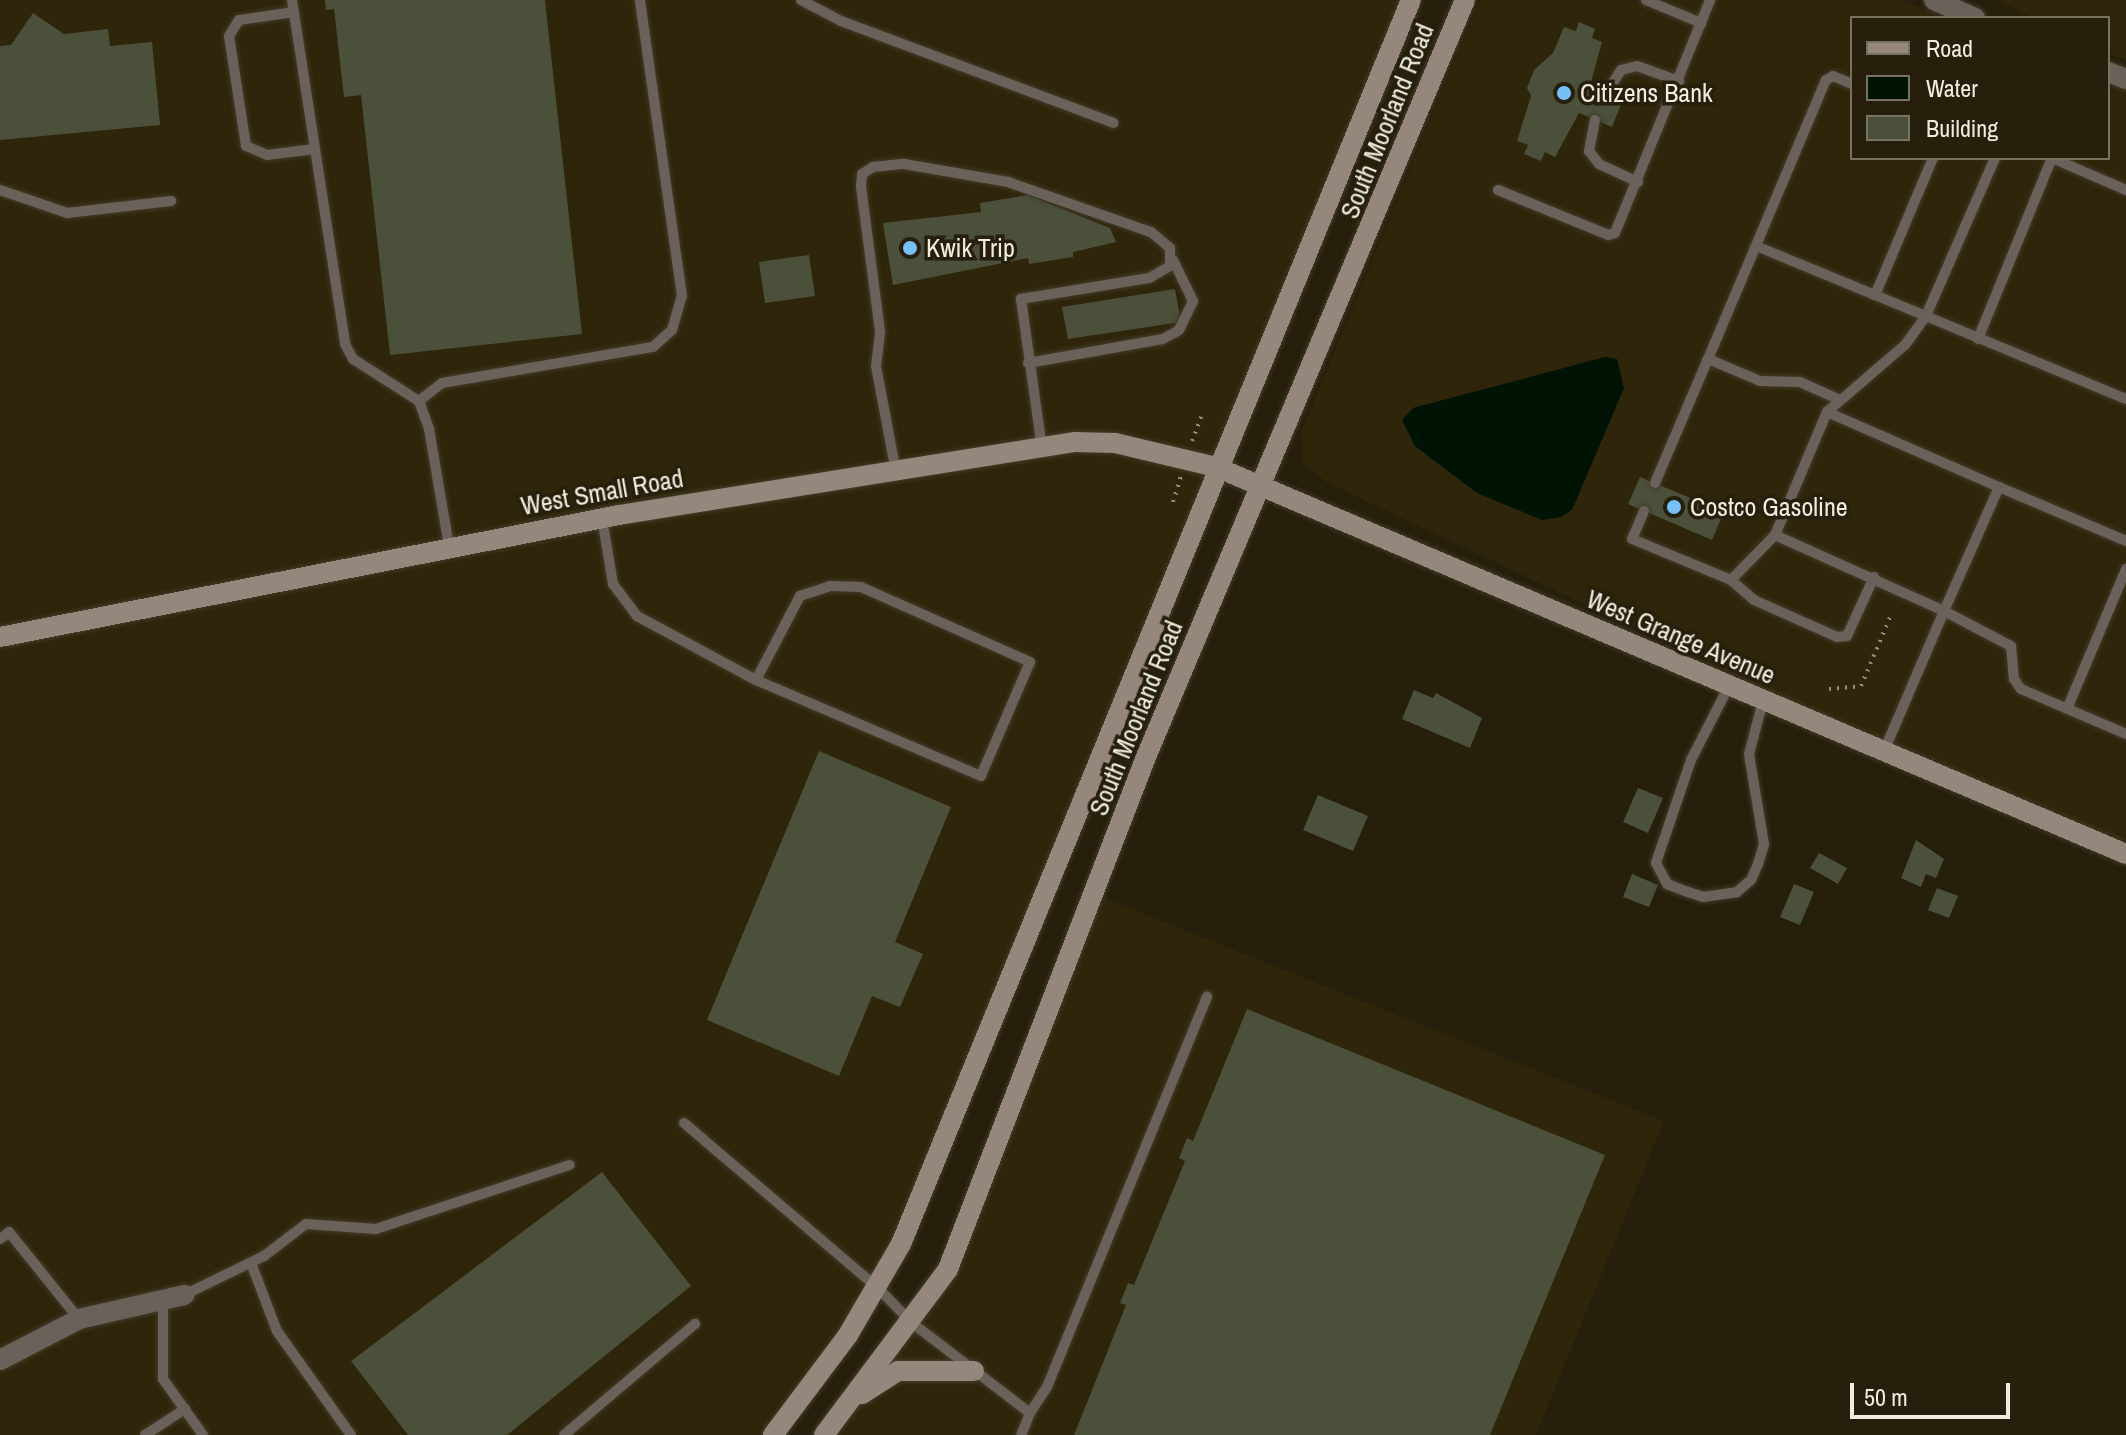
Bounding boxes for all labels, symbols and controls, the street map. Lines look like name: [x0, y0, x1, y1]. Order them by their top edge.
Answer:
legend: [1850, 16, 2110, 160]
street label: South Moorland Road: [1334, 19, 1440, 223]
text: Road: [1926, 32, 1973, 64]
text: Water: [1926, 72, 1978, 104]
place label: Citizens Bank: [1580, 77, 1713, 109]
marker: Citizens Bank: [1555, 84, 1573, 102]
text: Building: [1926, 112, 1998, 144]
place label: Kwik Trip: [926, 232, 1015, 264]
marker: Kwik Trip: [901, 239, 919, 257]
street label: West Small Road: [518, 462, 686, 522]
place label: Costco Gasoline: [1690, 491, 1848, 523]
marker: Costco Gasoline: [1665, 498, 1683, 516]
street label: West Grange Avenue: [1581, 583, 1781, 691]
street label: South Moorland Road: [1083, 616, 1189, 820]
scale bar: [1854, 1367, 2014, 1417]
text: 50 m: [1864, 1381, 1908, 1413]

